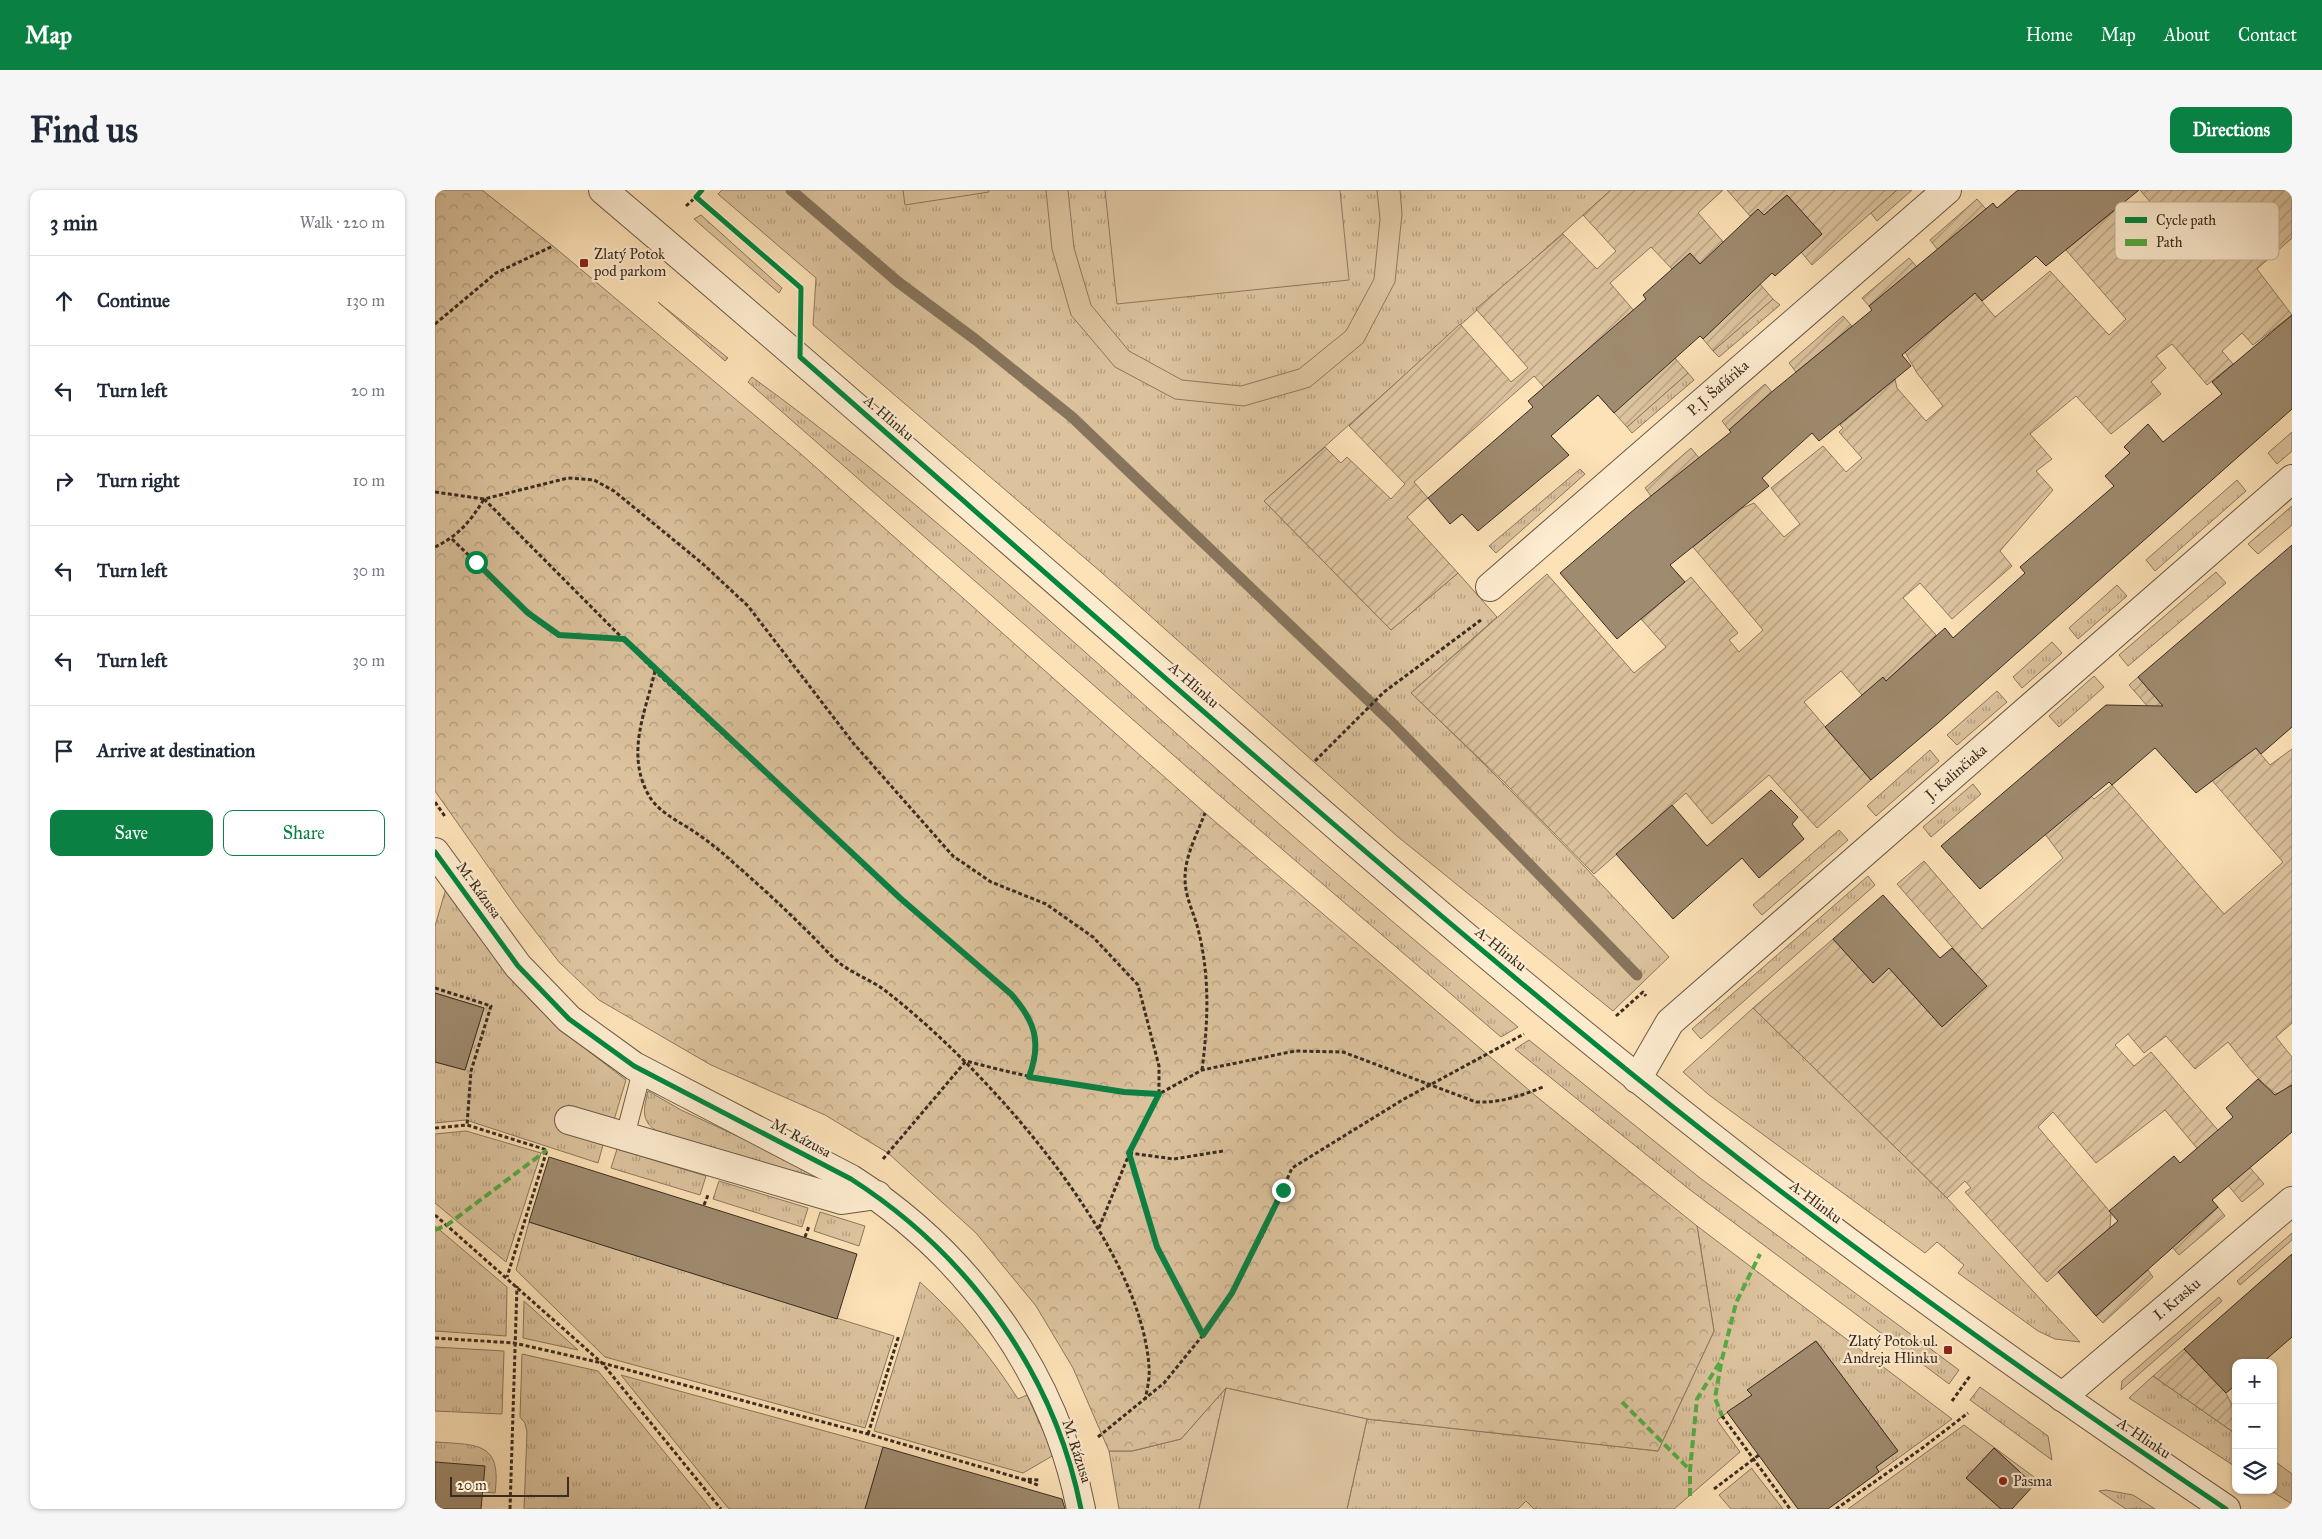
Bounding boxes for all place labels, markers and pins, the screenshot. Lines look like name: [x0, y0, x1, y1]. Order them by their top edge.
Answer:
place label: Zlatý Potok pod parkom: [593, 245, 667, 280]
marker: Zlatý Potok pod parkom: [578, 257, 590, 269]
place label: Zlatý Potok ul. Andreja Hlinku: [1842, 1332, 1938, 1367]
marker: Zlatý Potok ul. Andreja Hlinku: [1942, 1344, 1954, 1356]
place label: Pasma: [2013, 1472, 2053, 1490]
marker: Pasma: [1997, 1475, 2009, 1487]

